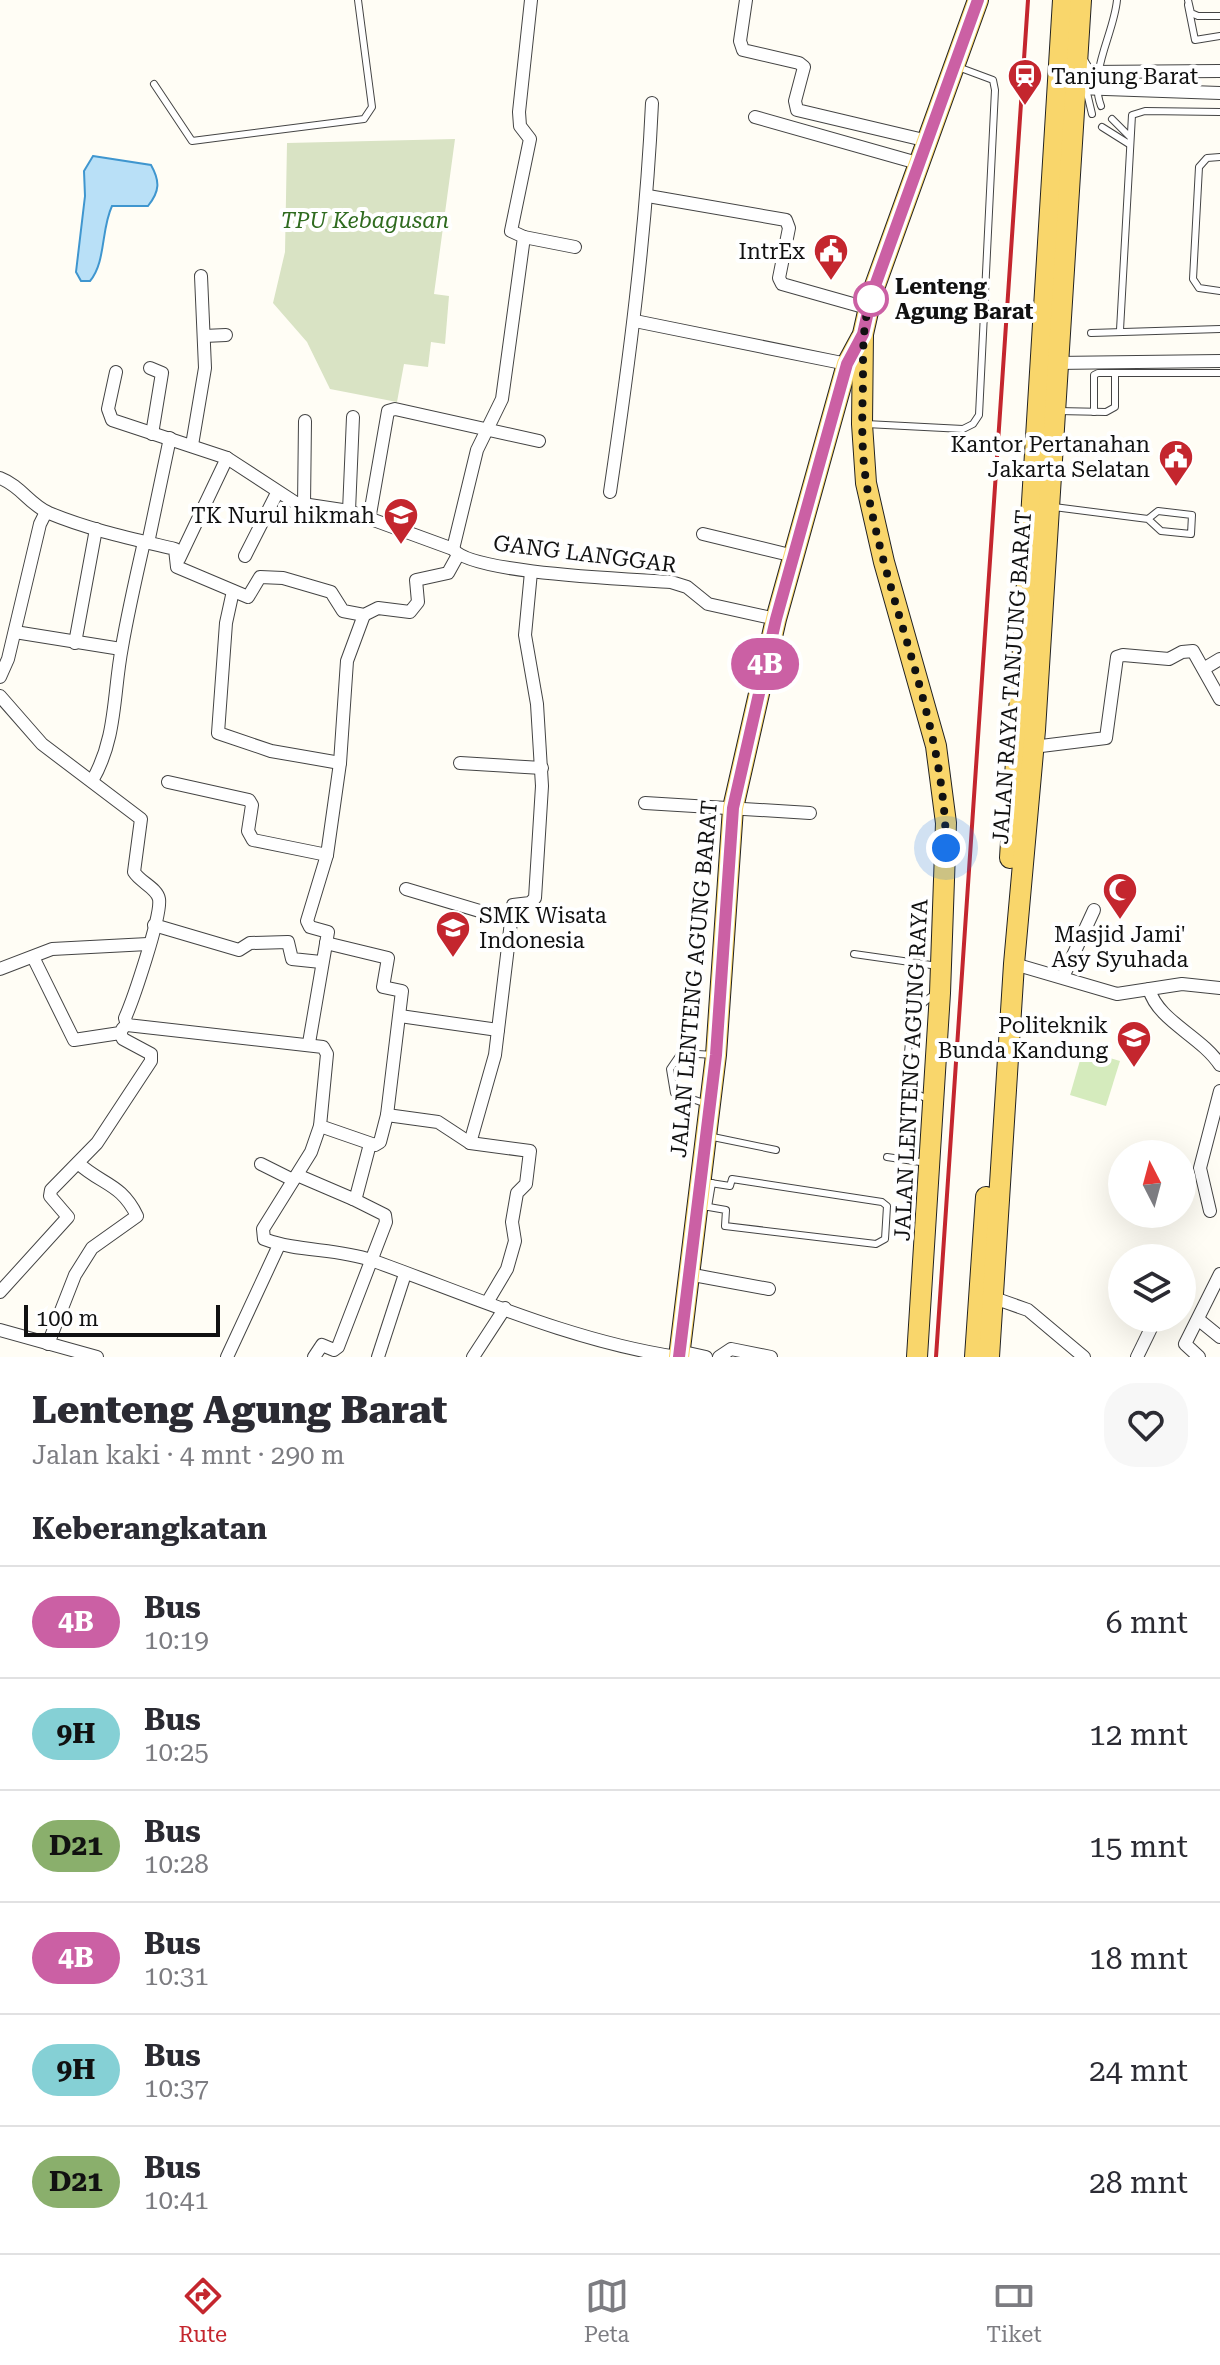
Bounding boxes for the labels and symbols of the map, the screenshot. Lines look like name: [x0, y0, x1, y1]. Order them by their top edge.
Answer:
station icon: Tanjung Barat: [1006, 57, 1044, 107]
place label: Tanjung Barat: [1051, 64, 1198, 89]
park label: TPU Kebagusan: [281, 208, 449, 233]
public building icon: IntrEx: [812, 232, 850, 282]
place label: IntrEx: [739, 239, 805, 264]
place label: Lenteng Agung Barat: [895, 274, 1034, 324]
marker: Lenteng Agung Barat: [854, 282, 888, 316]
place label: Kantor Pertanahan Jakarta Selatan: [951, 432, 1150, 482]
public building icon: Kantor Pertanahan Jakarta Selatan: [1157, 438, 1195, 488]
school or university icon: TK Nurul hikmah: [382, 496, 420, 546]
place label: TK Nurul hikmah: [191, 503, 375, 528]
street label: JALAN RAYA TANJUNG BARAT: [988, 509, 1036, 845]
street label: GANG LANGGAR: [492, 530, 678, 578]
line badge: 4B: [729, 638, 801, 690]
street label: JALAN LENTENG AGUNG BARAT: [666, 799, 722, 1159]
your location: [926, 828, 966, 868]
mosque icon: Masjid Jami' Asy Syuhada: [1101, 871, 1139, 921]
street label: JALAN LENTENG AGUNG RAYA: [890, 898, 932, 1242]
place label: SMK Wisata Indonesia: [479, 903, 607, 953]
school or university icon: SMK Wisata Indonesia: [434, 909, 472, 959]
place label: Masjid Jami' Asy Syuhada: [1052, 922, 1188, 972]
place label: Politeknik Bunda Kandung: [938, 1013, 1109, 1063]
school or university icon: Politeknik Bunda Kandung: [1115, 1019, 1153, 1069]
north arrow: [1108, 1140, 1196, 1228]
scale bar: [24, 1301, 220, 1337]

